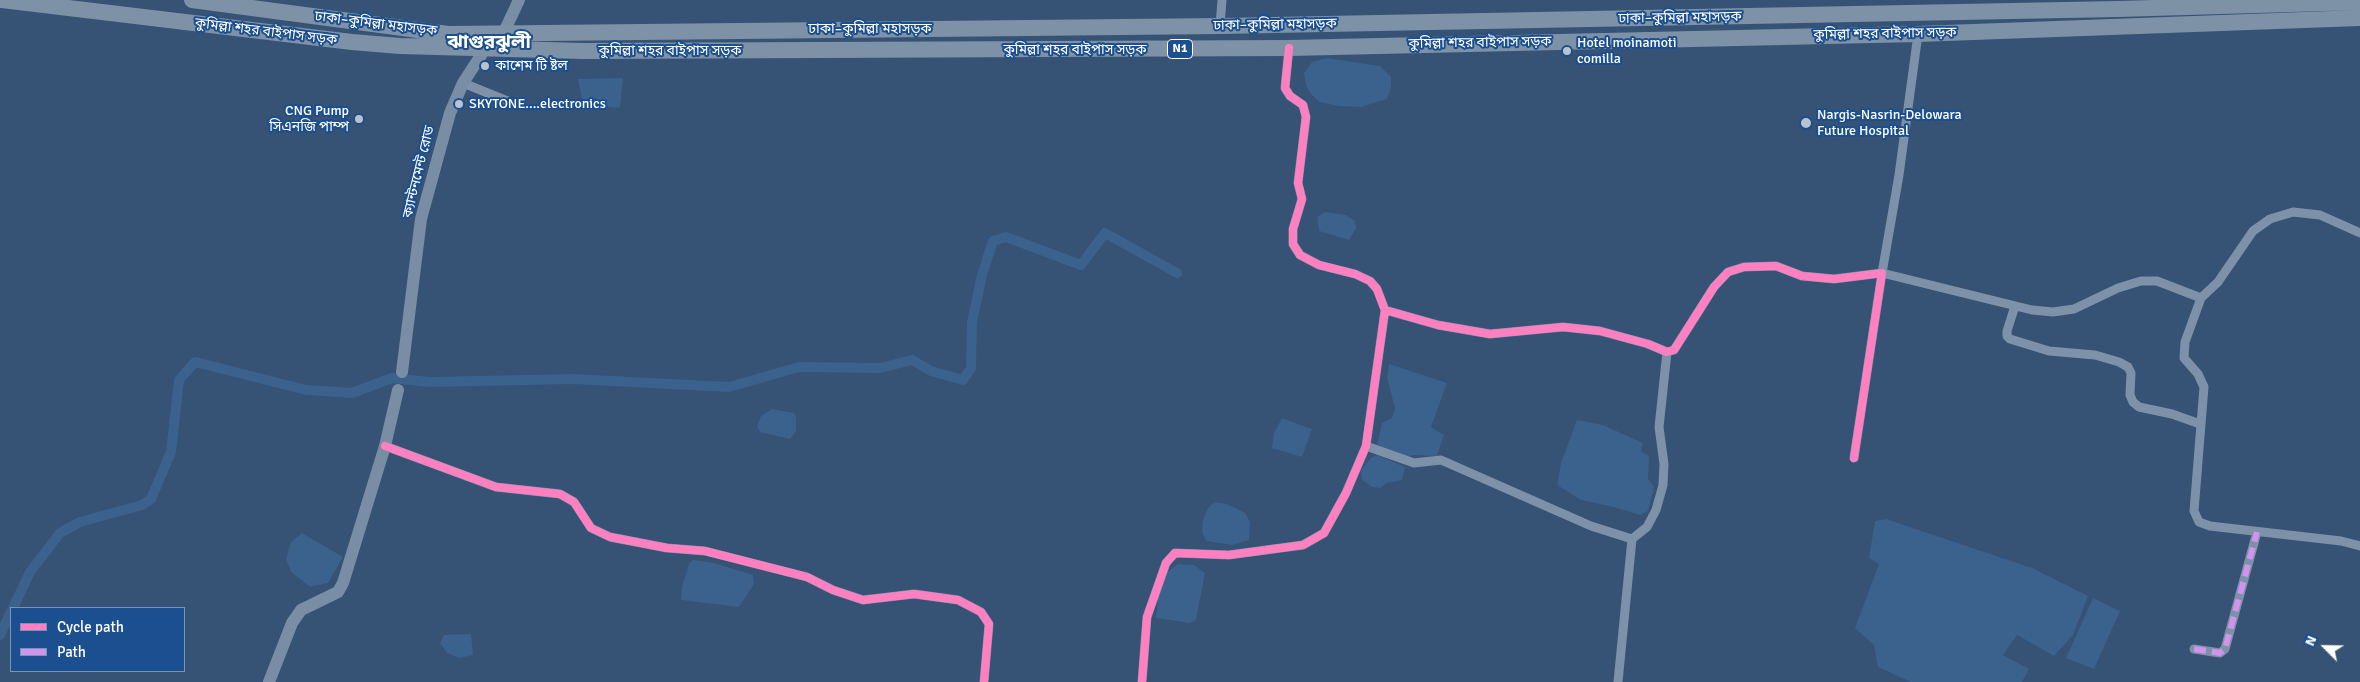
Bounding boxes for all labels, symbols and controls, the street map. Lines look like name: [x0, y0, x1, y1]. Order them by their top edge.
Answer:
street label: ঢাকা–কুমিল্লা মহাসড়ক: [314, 8, 438, 40]
street label: ঢাকা–কুমিল্লা মহাসড়ক: [1618, 9, 1742, 27]
street label: কুমিল্লা শহর বাইপাস সড়ক: [194, 15, 338, 49]
street label: ঢাকা–কুমিল্লা মহাসড়ক: [1213, 16, 1337, 34]
street label: ঢাকা–কুমিল্লা মহাসড়ক: [808, 21, 932, 37]
street label: কুমিল্লা শহর বাইপাস সড়ক: [1813, 24, 1957, 44]
district label: ঝাগুরঝুলী: [447, 32, 531, 54]
street label: কুমিল্লা শহর বাইপাস সড়ক: [1408, 33, 1552, 53]
place label: Hotel moinamoti comilla: [1577, 35, 1677, 68]
road number: N1: [1168, 40, 1192, 59]
street label: কুমিল্লা শহর বাইপাস সড়ক: [1003, 42, 1147, 58]
street label: কুমিল্লা শহর বাইপাস সড়ক: [598, 43, 742, 59]
marker: Hotel moinamoti comilla: [1561, 45, 1573, 57]
place label: কাশেম টি ষ্টল: [495, 58, 568, 74]
marker: কাশেম টি ষ্টল: [479, 60, 491, 72]
place label: SKYTONE....electronics: [469, 96, 606, 112]
marker: SKYTONE....electronics: [453, 98, 465, 110]
place label: CNG Pump সিএনজি পাম্প: [269, 103, 349, 136]
place label: Nargis-Nasrin-Delowara Future Hospital: [1817, 107, 1962, 140]
marker: CNG Pump সিএনজি পাম্প: [353, 113, 365, 125]
marker: Nargis-Nasrin-Delowara Future Hospital: [1799, 116, 1813, 130]
street label: ক্যান্টনমেন্ট রোড: [399, 124, 439, 220]
legend: [10, 607, 185, 672]
text: Cycle path: [57, 618, 124, 636]
north arrow: [2300, 622, 2350, 672]
text: N: [2301, 633, 2320, 649]
text: Path: [57, 643, 86, 661]

